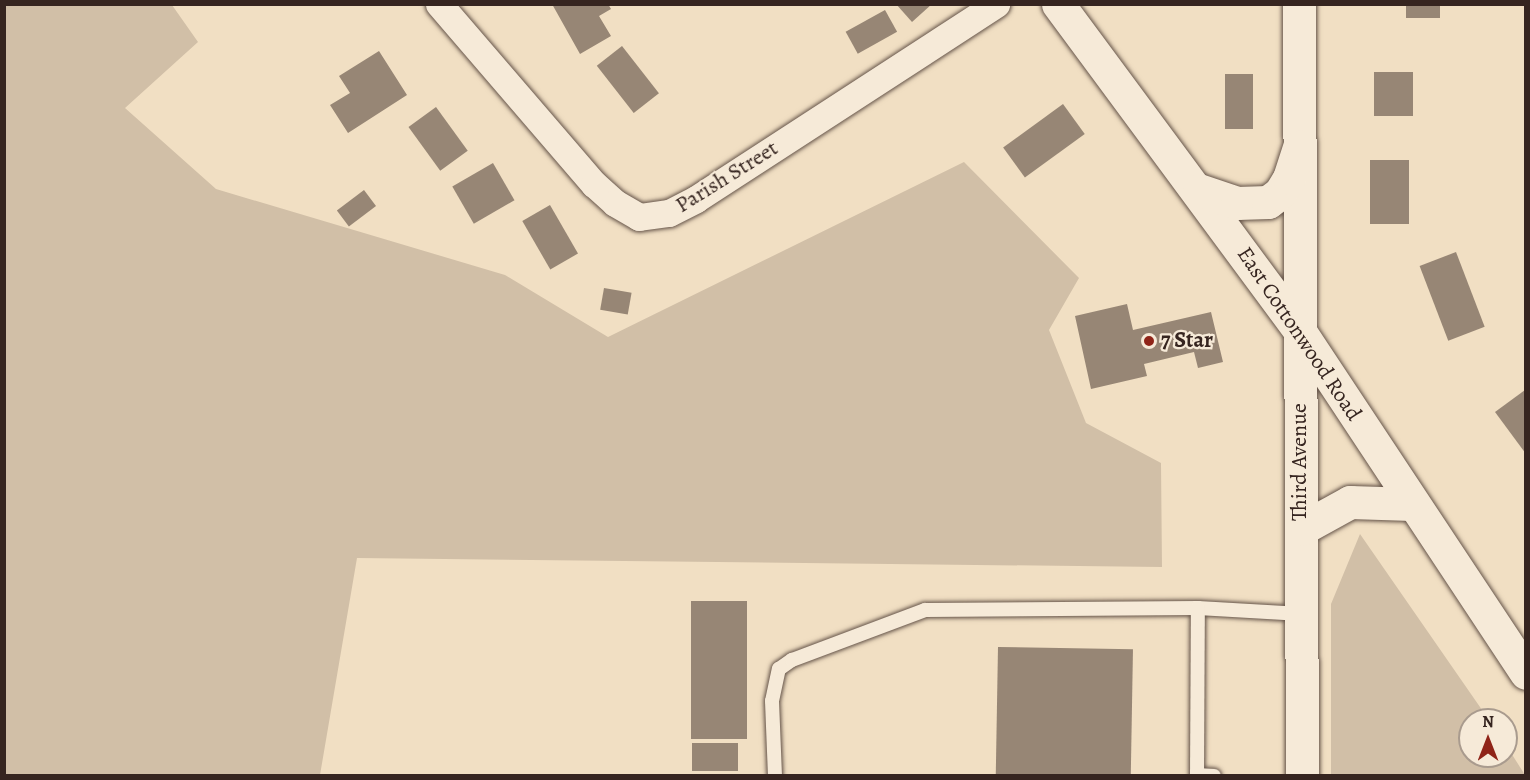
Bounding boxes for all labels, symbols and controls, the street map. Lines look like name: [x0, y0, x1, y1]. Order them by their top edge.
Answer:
street label: Parish Street: [671, 135, 783, 219]
street label: East Cottonwood Road: [1231, 242, 1367, 426]
place label: 7 Star: [1161, 328, 1213, 354]
marker: 7 Star: [1142, 334, 1156, 348]
street label: Third Avenue: [1287, 403, 1313, 521]
north arrow: [1458, 708, 1518, 768]
text: N: [1482, 711, 1494, 733]

